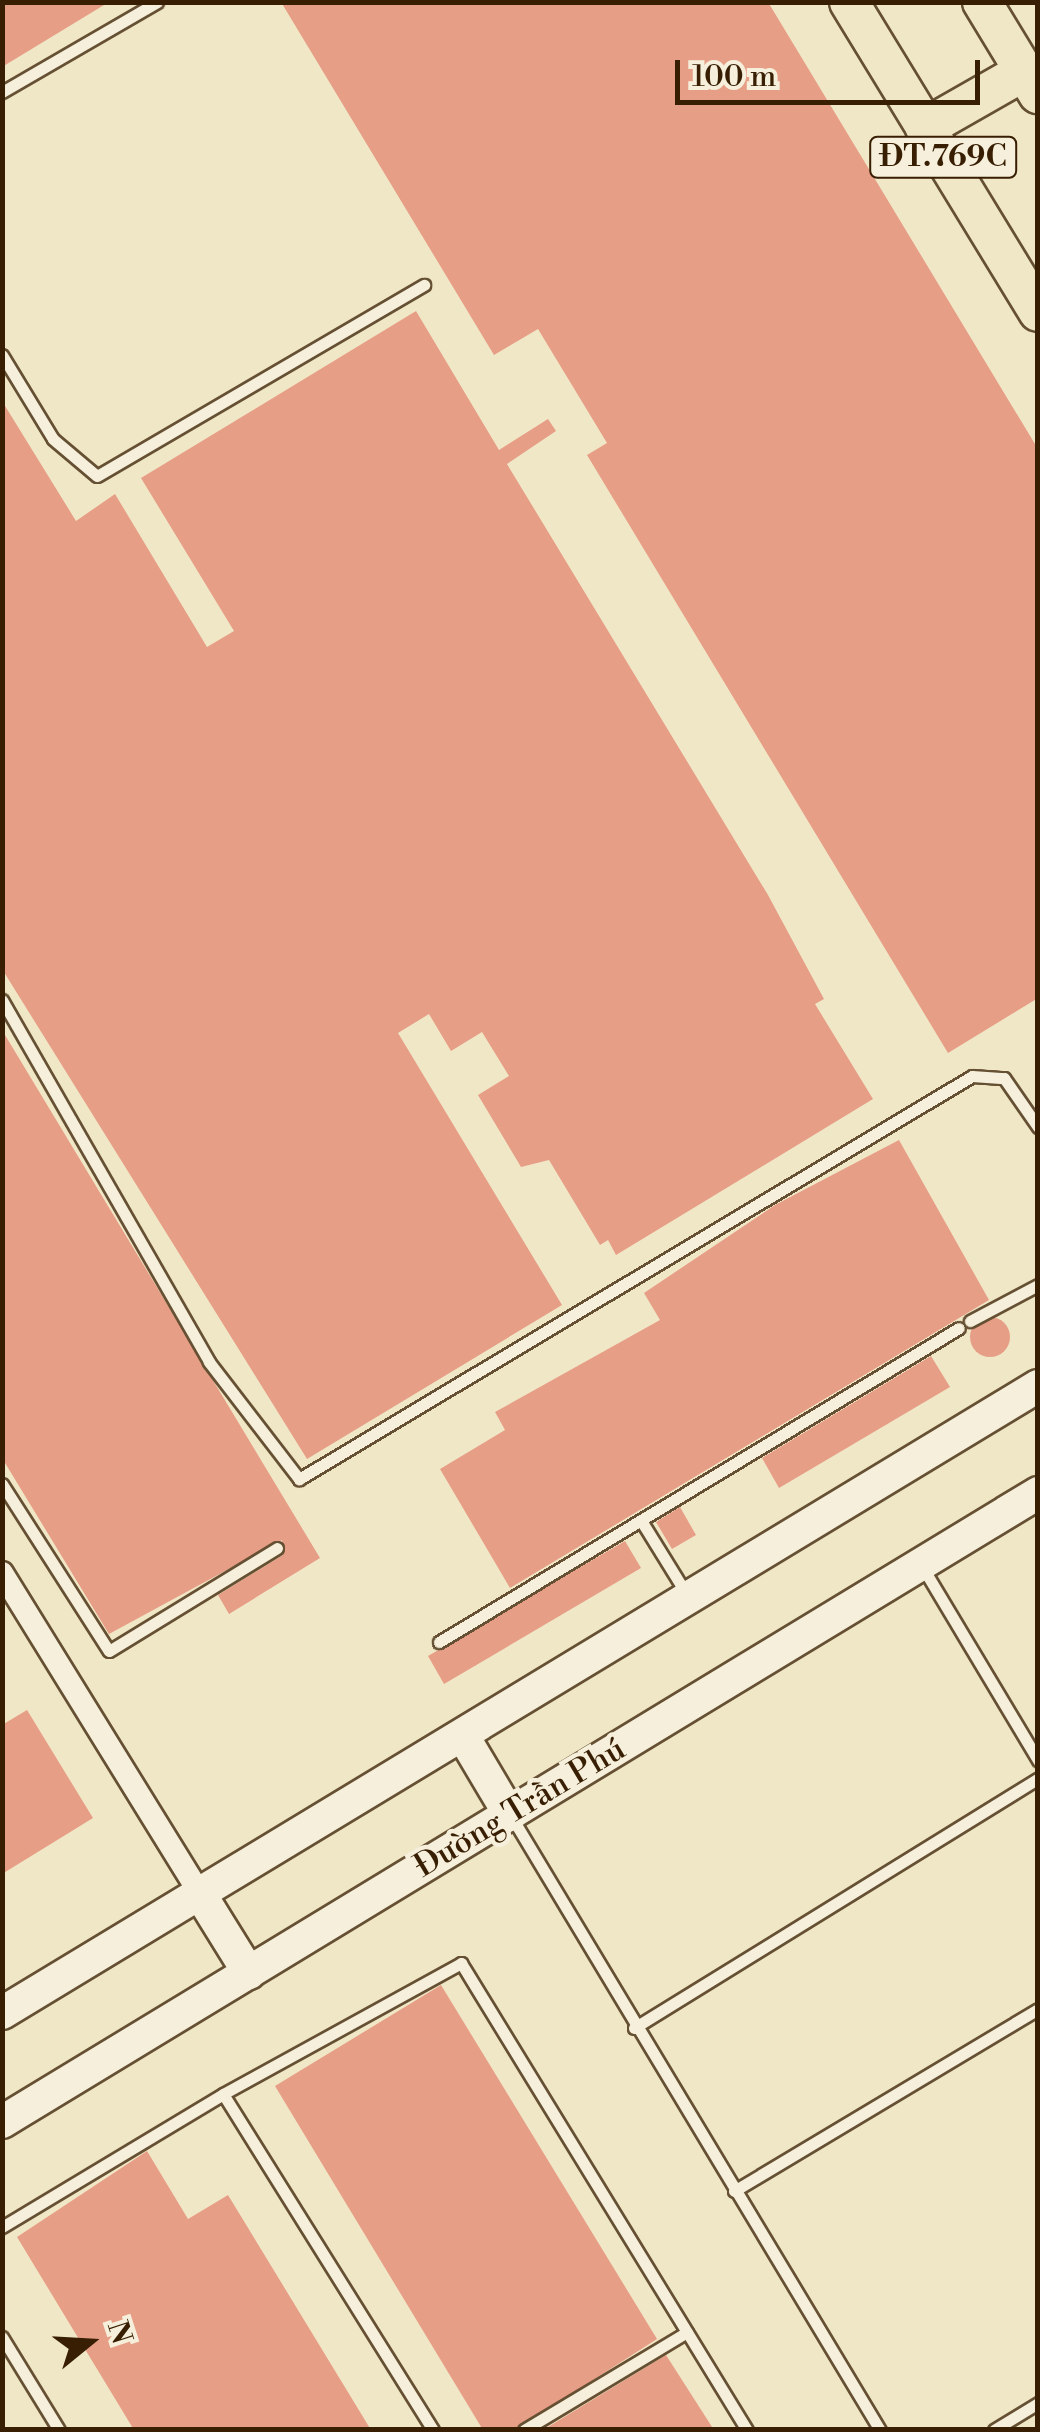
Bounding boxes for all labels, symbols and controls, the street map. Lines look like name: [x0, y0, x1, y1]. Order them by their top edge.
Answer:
scale bar: [680, 40, 985, 102]
text: 100 m: [692, 58, 776, 96]
road number: ĐT.769C: [868, 132, 1018, 182]
street label: Đường Trần Phú: [408, 1730, 632, 1886]
north arrow: [40, 2292, 140, 2392]
text: N: [99, 2317, 139, 2349]

